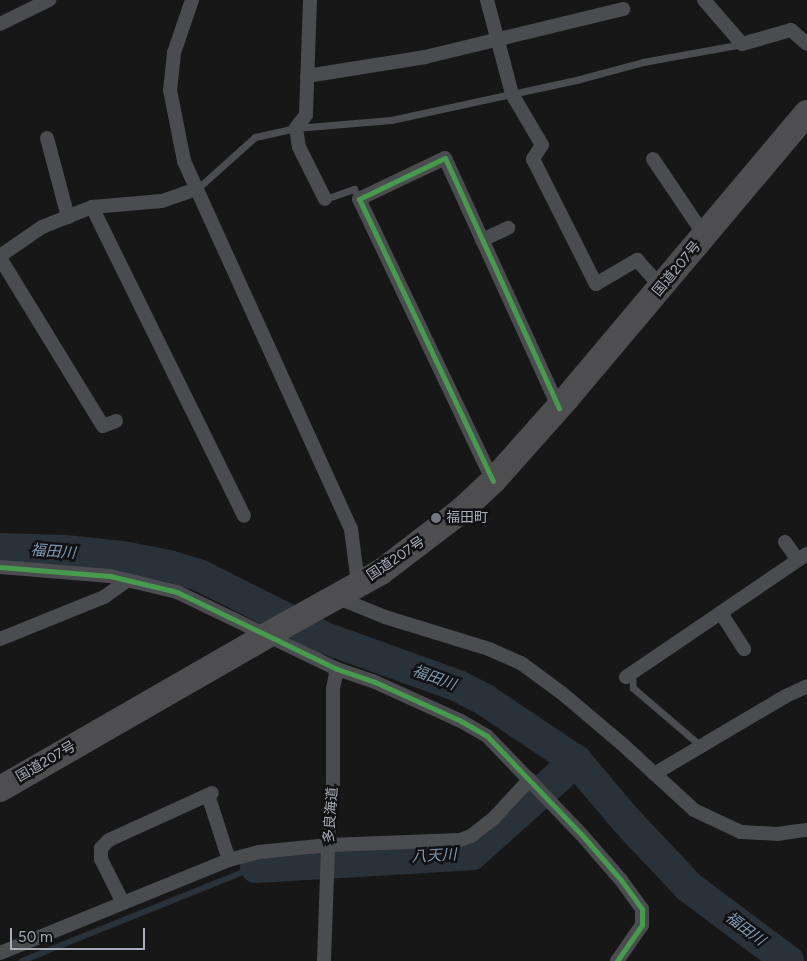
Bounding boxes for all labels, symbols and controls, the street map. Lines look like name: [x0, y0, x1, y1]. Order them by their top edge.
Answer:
street label: 国道207号: [649, 238, 705, 300]
place label: 福田町: [446, 510, 488, 526]
marker: 福田町: [430, 512, 442, 524]
street label: 国道207号: [364, 533, 428, 585]
water label: 福田川: [30, 541, 76, 563]
water label: 福田川: [410, 662, 458, 694]
street label: 国道207号: [13, 738, 79, 786]
street label: 多良海道: [321, 786, 341, 844]
water label: 八天川: [411, 846, 457, 866]
water label: 福田川: [722, 908, 768, 950]
scale bar: [12, 918, 148, 950]
text: 50 m: [18, 928, 53, 946]

